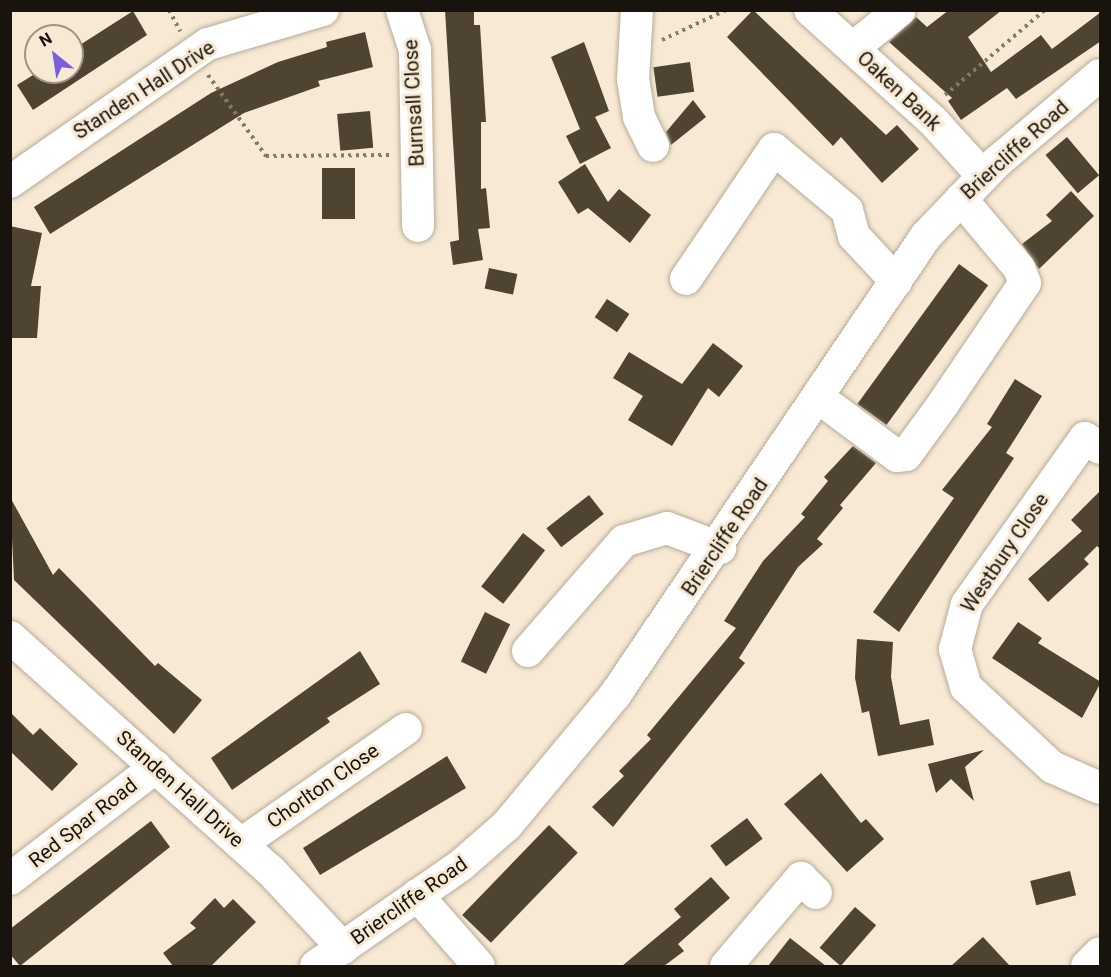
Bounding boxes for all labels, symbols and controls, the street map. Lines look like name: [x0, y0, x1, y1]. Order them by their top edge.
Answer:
north arrow: [24, 24, 84, 84]
text: N: [36, 29, 55, 51]
street label: Standen Hall Drive: [69, 36, 219, 144]
street label: Burnsall Close: [399, 39, 429, 167]
street label: Oaken Bank: [852, 46, 946, 136]
street label: Briercliffe Road: [956, 95, 1074, 205]
street label: Briercliffe Road: [677, 474, 773, 600]
street label: Westbury Close: [956, 489, 1054, 617]
street label: Standen Hall Drive: [111, 726, 249, 852]
street label: Chorlton Close: [262, 739, 384, 833]
street label: Red Spar Road: [24, 773, 142, 873]
street label: Briercliffe Road: [346, 852, 472, 950]

